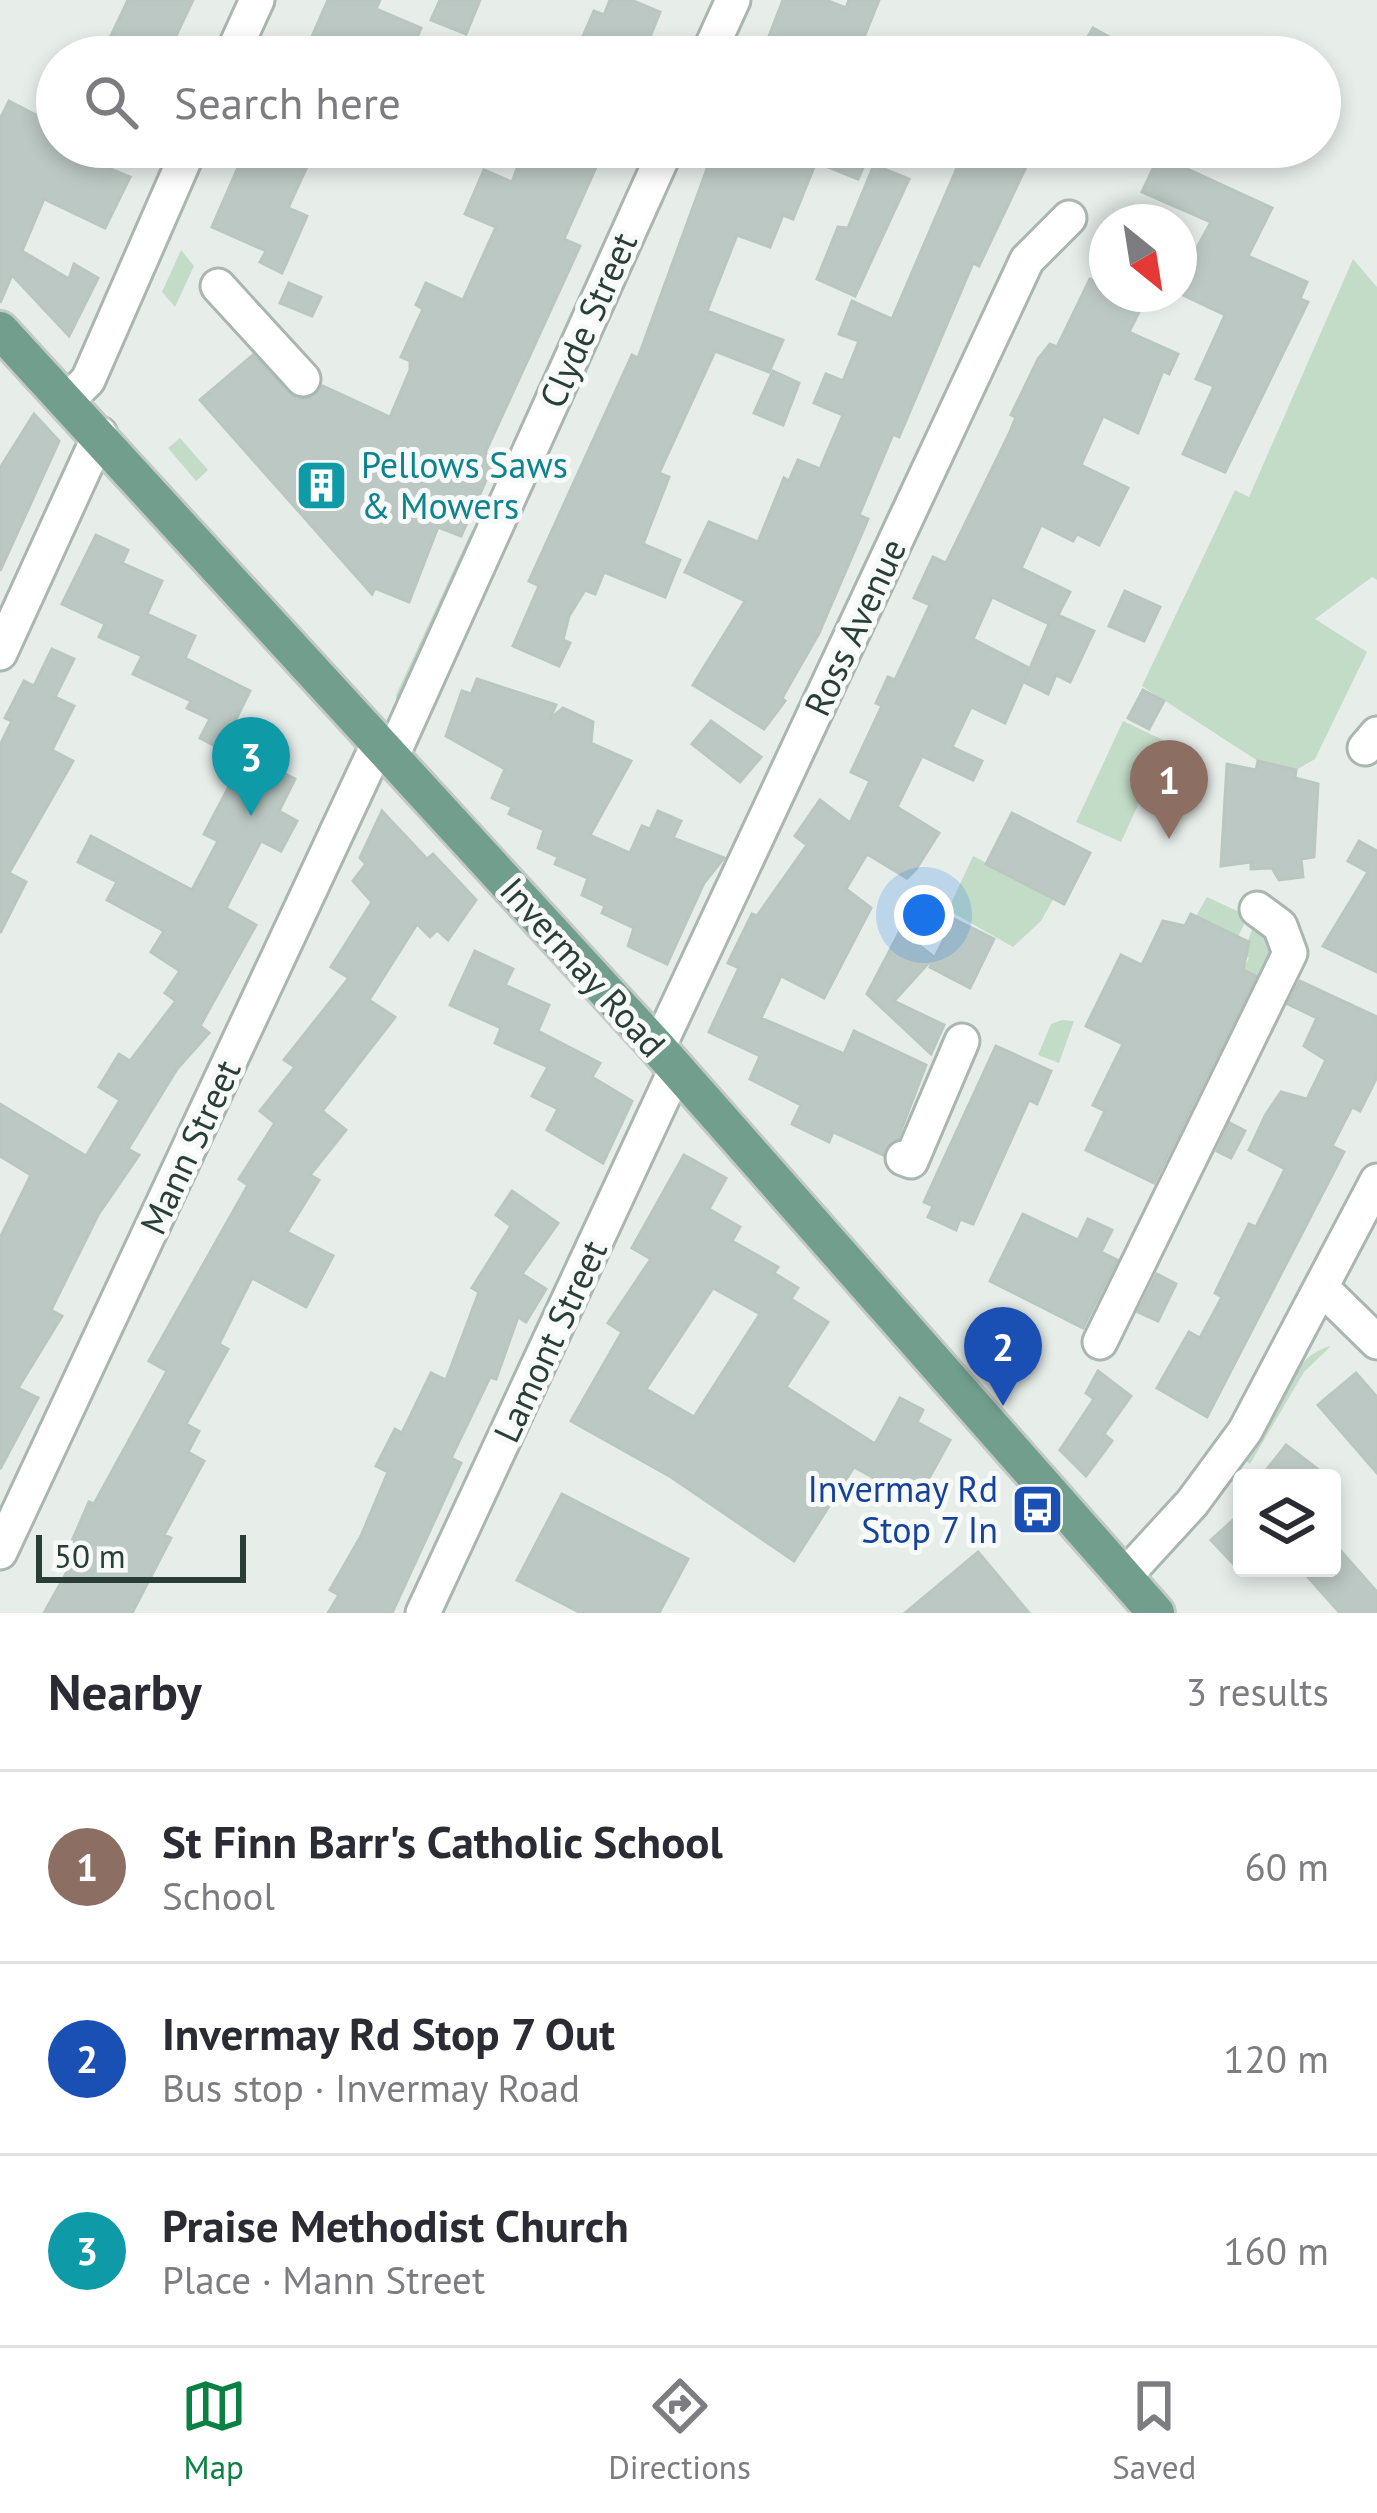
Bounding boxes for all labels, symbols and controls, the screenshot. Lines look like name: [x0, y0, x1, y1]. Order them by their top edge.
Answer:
search box: [36, 36, 1341, 168]
icon: search: [78, 69, 144, 135]
text: Search here: [174, 73, 401, 131]
north arrow: [1089, 204, 1197, 312]
street label: Clyde Street: [528, 225, 647, 415]
place label: Pellows Saws & Mowers: [361, 441, 568, 529]
building icon: Pellows Saws & Mowers: [294, 458, 350, 514]
street label: Ross Avenue: [793, 531, 916, 723]
pin: 3: [212, 717, 290, 816]
pin: 1: [1130, 740, 1208, 839]
street label: Invermay Road: [490, 867, 676, 1066]
your location: [894, 885, 954, 945]
street label: Mann Street: [129, 1052, 250, 1242]
street label: Lamont Street: [482, 1232, 617, 1449]
pin: 2: [964, 1307, 1042, 1406]
place label: Invermay Rd Stop 7 In: [807, 1465, 998, 1553]
map controls: [1233, 1469, 1341, 1577]
button: layers: [1233, 1469, 1341, 1577]
bus stop icon: Invermay Rd Stop 7 In: [1009, 1482, 1065, 1538]
scale bar: [36, 1529, 246, 1582]
text: 50 m: [54, 1534, 126, 1577]
text: Nearby: [48, 1658, 202, 1724]
text: 3 results: [1186, 1666, 1329, 1717]
text: St Finn Barr's Catholic School: [162, 1812, 723, 1870]
text: 1: [76, 1841, 98, 1892]
text: 60 m: [1244, 1841, 1329, 1892]
text: School: [162, 1870, 275, 1921]
text: Invermay Rd Stop 7 Out: [162, 2004, 615, 2062]
text: 2: [76, 2033, 98, 2084]
text: 120 m: [1223, 2033, 1329, 2084]
text: Bus stop · Invermay Road: [162, 2062, 580, 2113]
text: Praise Methodist Church: [162, 2196, 629, 2254]
text: 3: [76, 2225, 98, 2276]
text: 160 m: [1223, 2225, 1329, 2276]
text: Place · Mann Street: [162, 2254, 485, 2305]
tab: Map: [181, 2373, 247, 2488]
tab: Directions: [608, 2373, 751, 2488]
tab: Saved: [1112, 2373, 1196, 2488]

